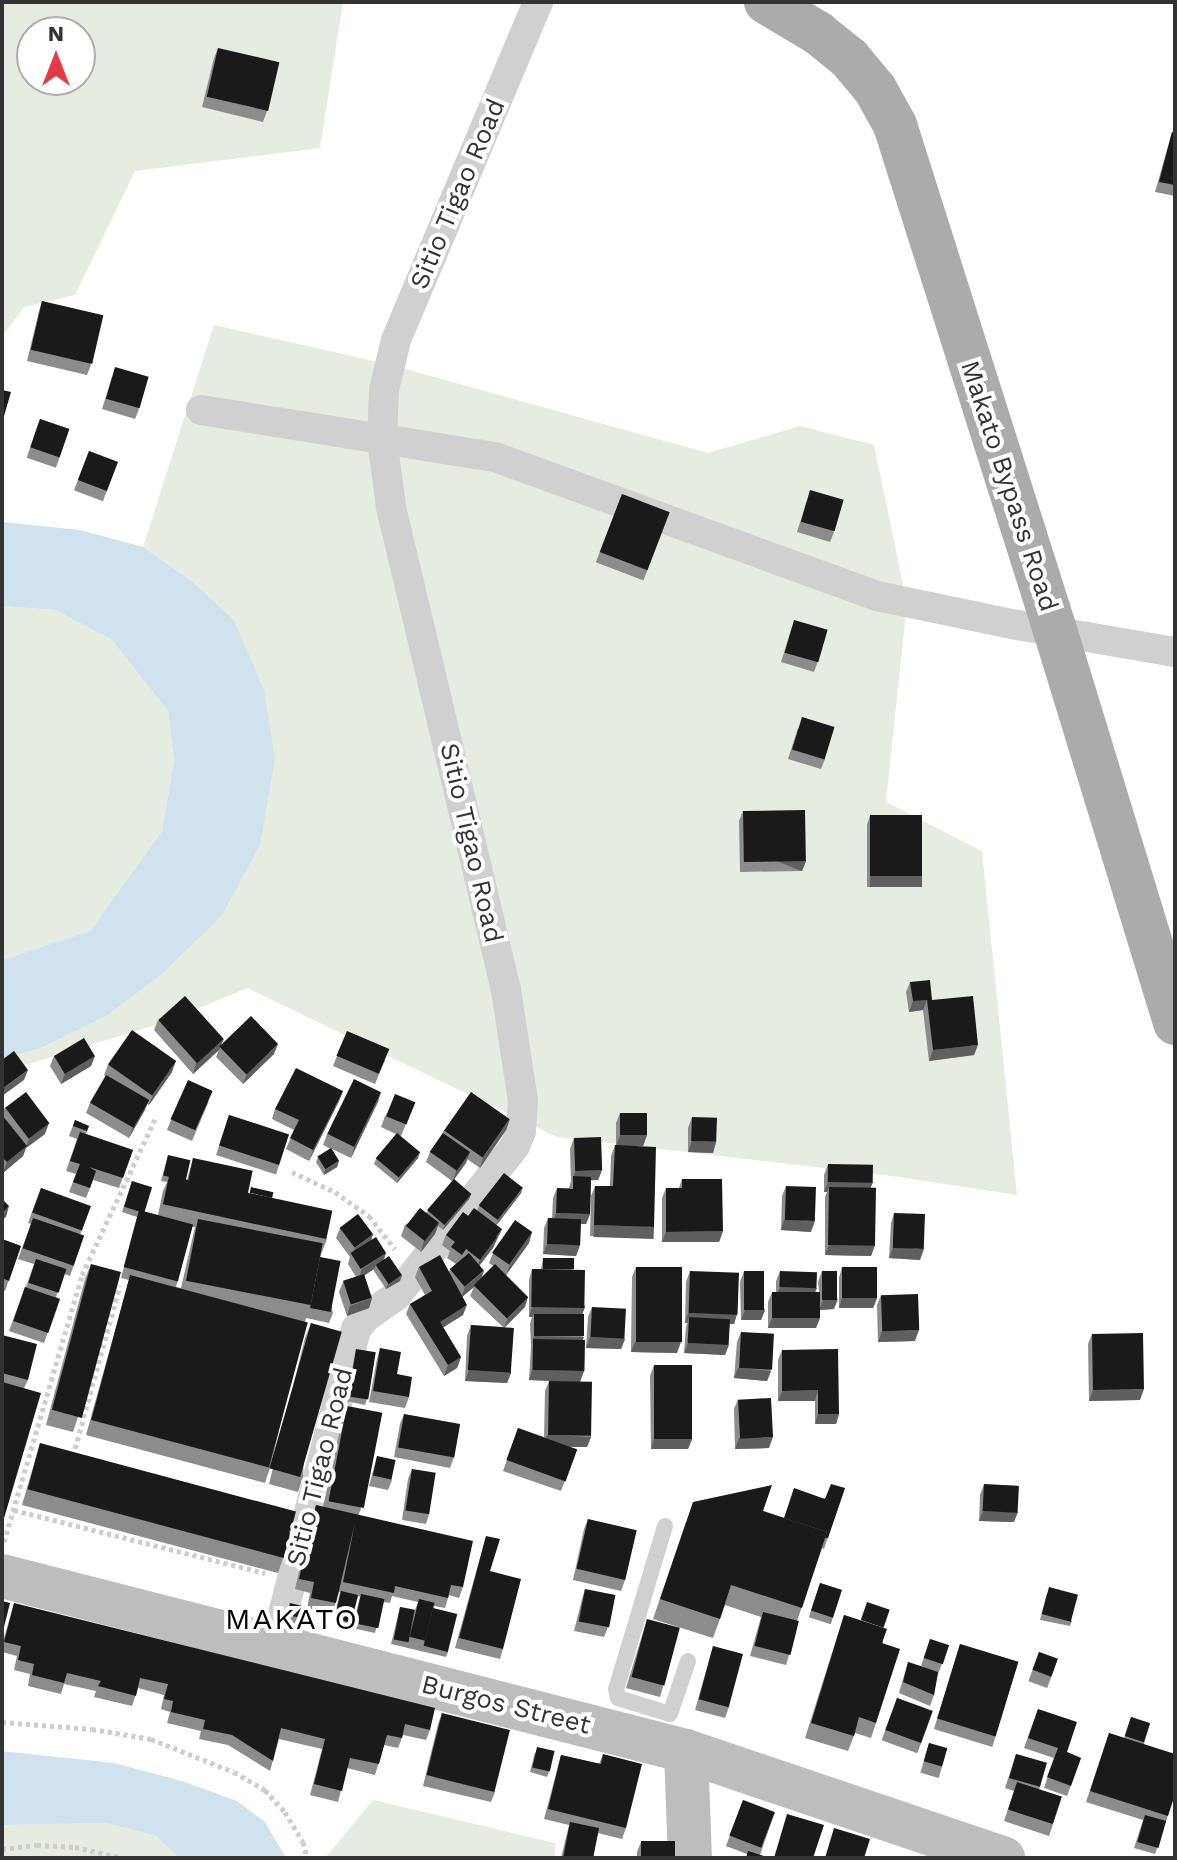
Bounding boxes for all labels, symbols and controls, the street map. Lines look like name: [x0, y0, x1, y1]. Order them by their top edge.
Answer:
north arrow: [16, 16, 96, 96]
text: N: [48, 21, 64, 46]
street label: Sitio Tigao Road: [404, 94, 512, 294]
street label: Makato Bypass Road: [954, 357, 1064, 615]
street label: Sitio Tigao Road: [433, 740, 509, 946]
street label: Sitio Tigao Road: [280, 1364, 360, 1570]
district label: MAKATO: [225, 1601, 359, 1637]
street label: Burgos Street: [418, 1669, 594, 1741]

